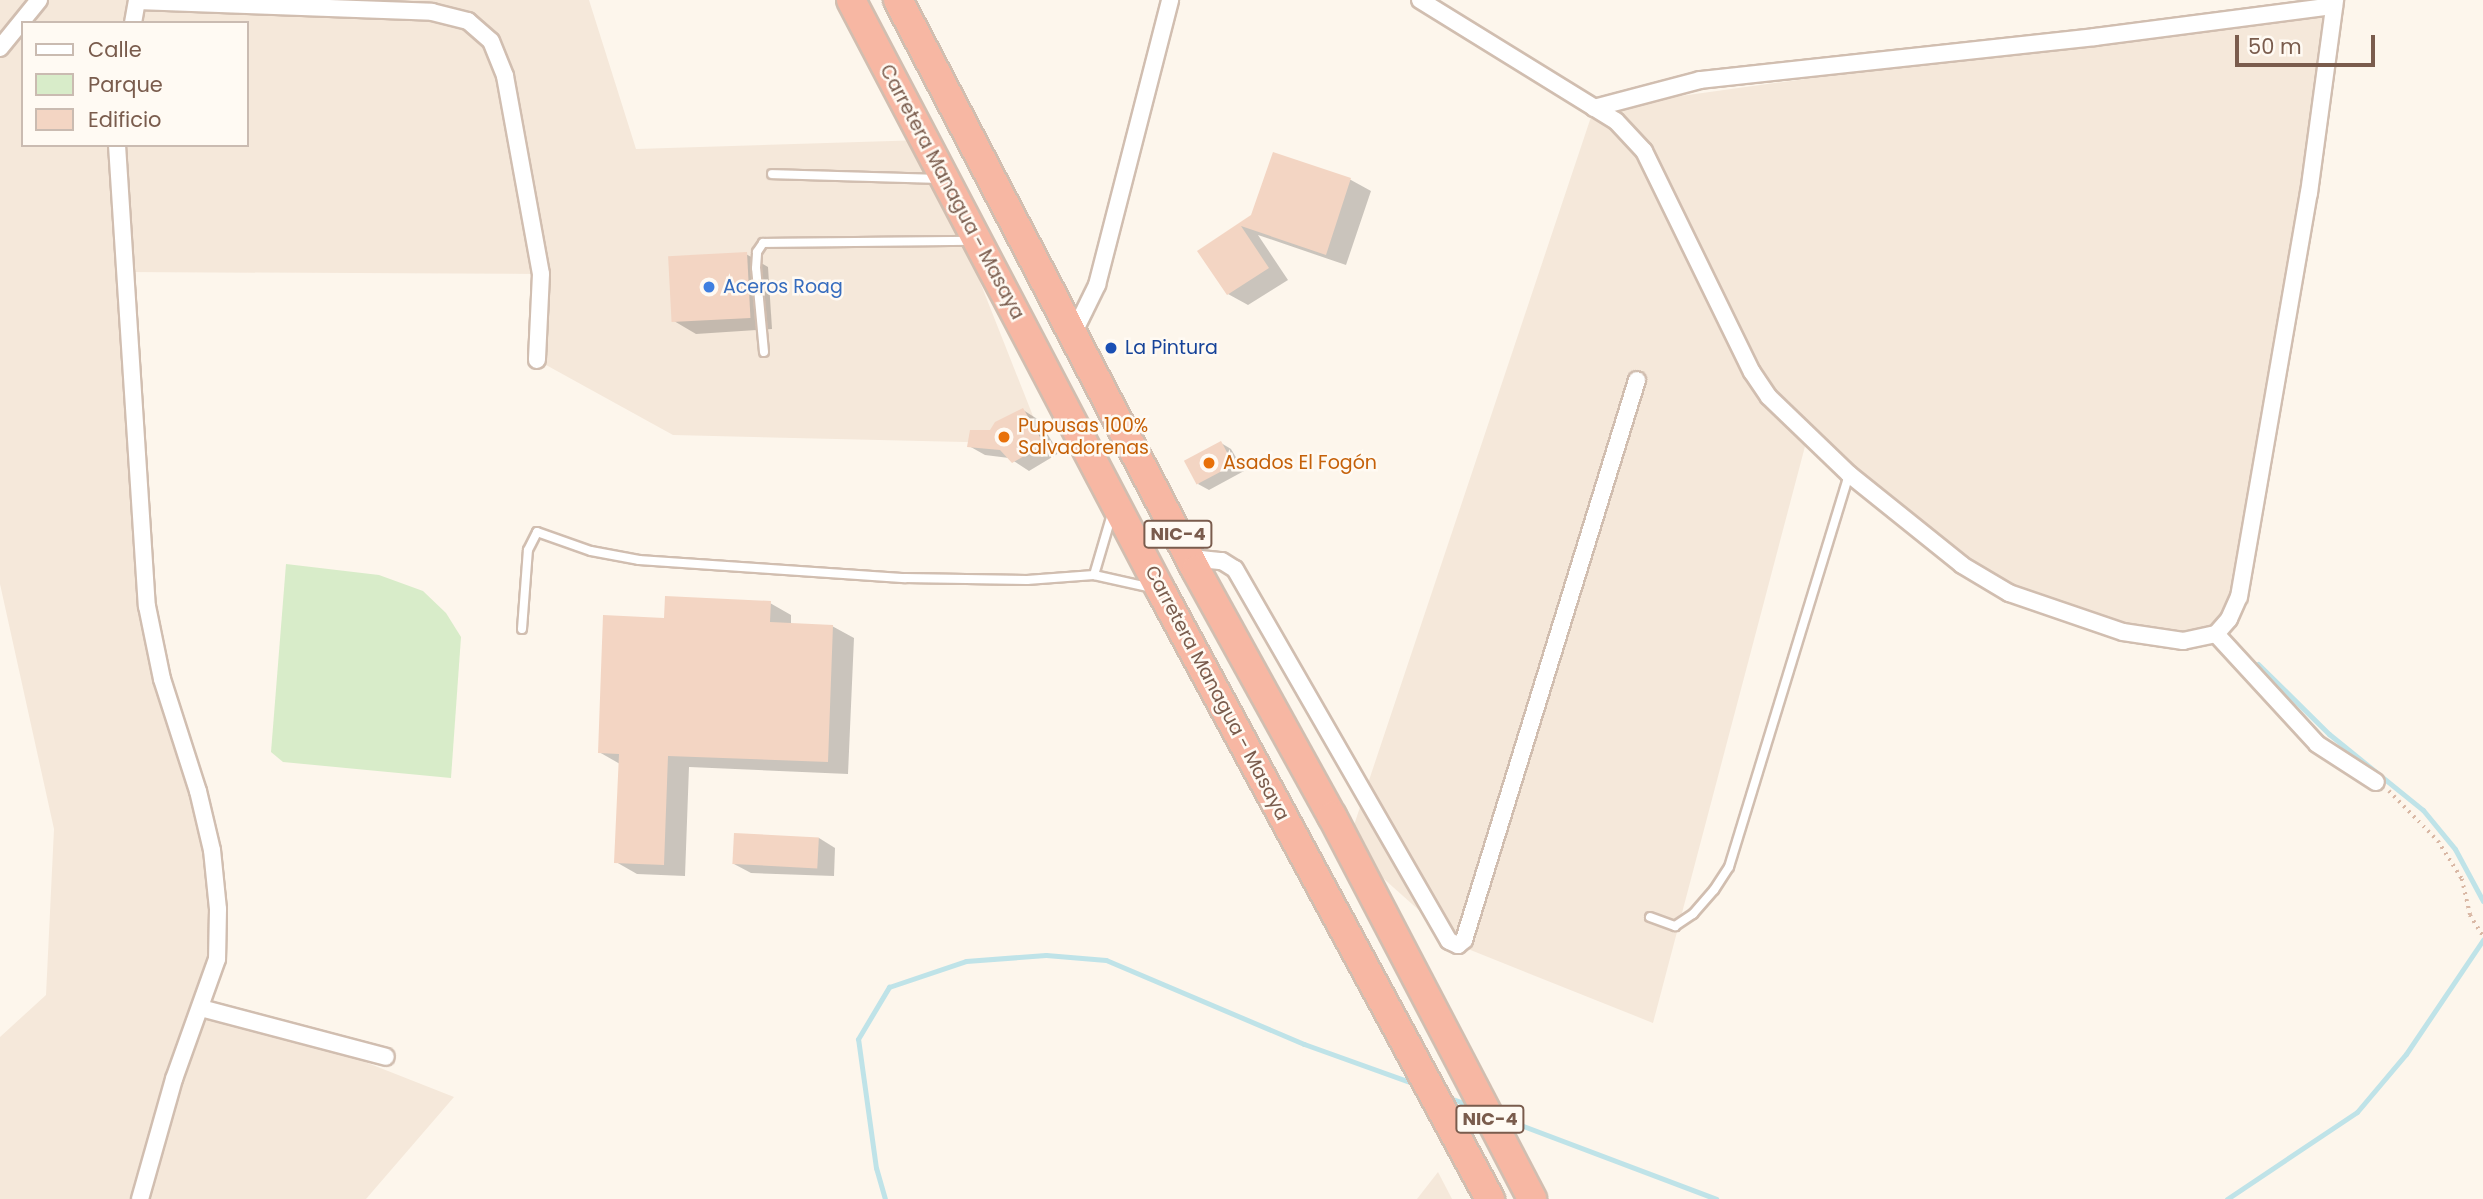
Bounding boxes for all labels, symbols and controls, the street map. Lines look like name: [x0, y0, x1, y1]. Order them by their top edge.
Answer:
legend: [21, 21, 248, 147]
scale bar: [2238, 21, 2378, 65]
text: 50 m: [2248, 32, 2302, 61]
text: Calle: [88, 35, 142, 64]
street label: Carretera Managua - Masaya: [875, 61, 1029, 323]
text: Parque: [88, 70, 163, 99]
text: Edificio: [88, 105, 162, 134]
place label: Aceros Roag: [723, 276, 843, 298]
marker: Aceros Roag: [701, 279, 717, 295]
place label: La Pintura: [1125, 337, 1218, 359]
marker: La Pintura: [1103, 340, 1119, 356]
place label: Pupusas 100% Salvadorenas: [1018, 415, 1149, 459]
marker: Pupusas 100% Salvadorenas: [996, 429, 1012, 445]
place label: Asados El Fogón: [1223, 452, 1377, 474]
marker: Asados El Fogón: [1201, 455, 1217, 471]
road number: NIC-4: [1143, 520, 1213, 548]
street label: Carretera Managua - Masaya: [1140, 562, 1294, 824]
road number: NIC-4: [1455, 1104, 1525, 1134]

